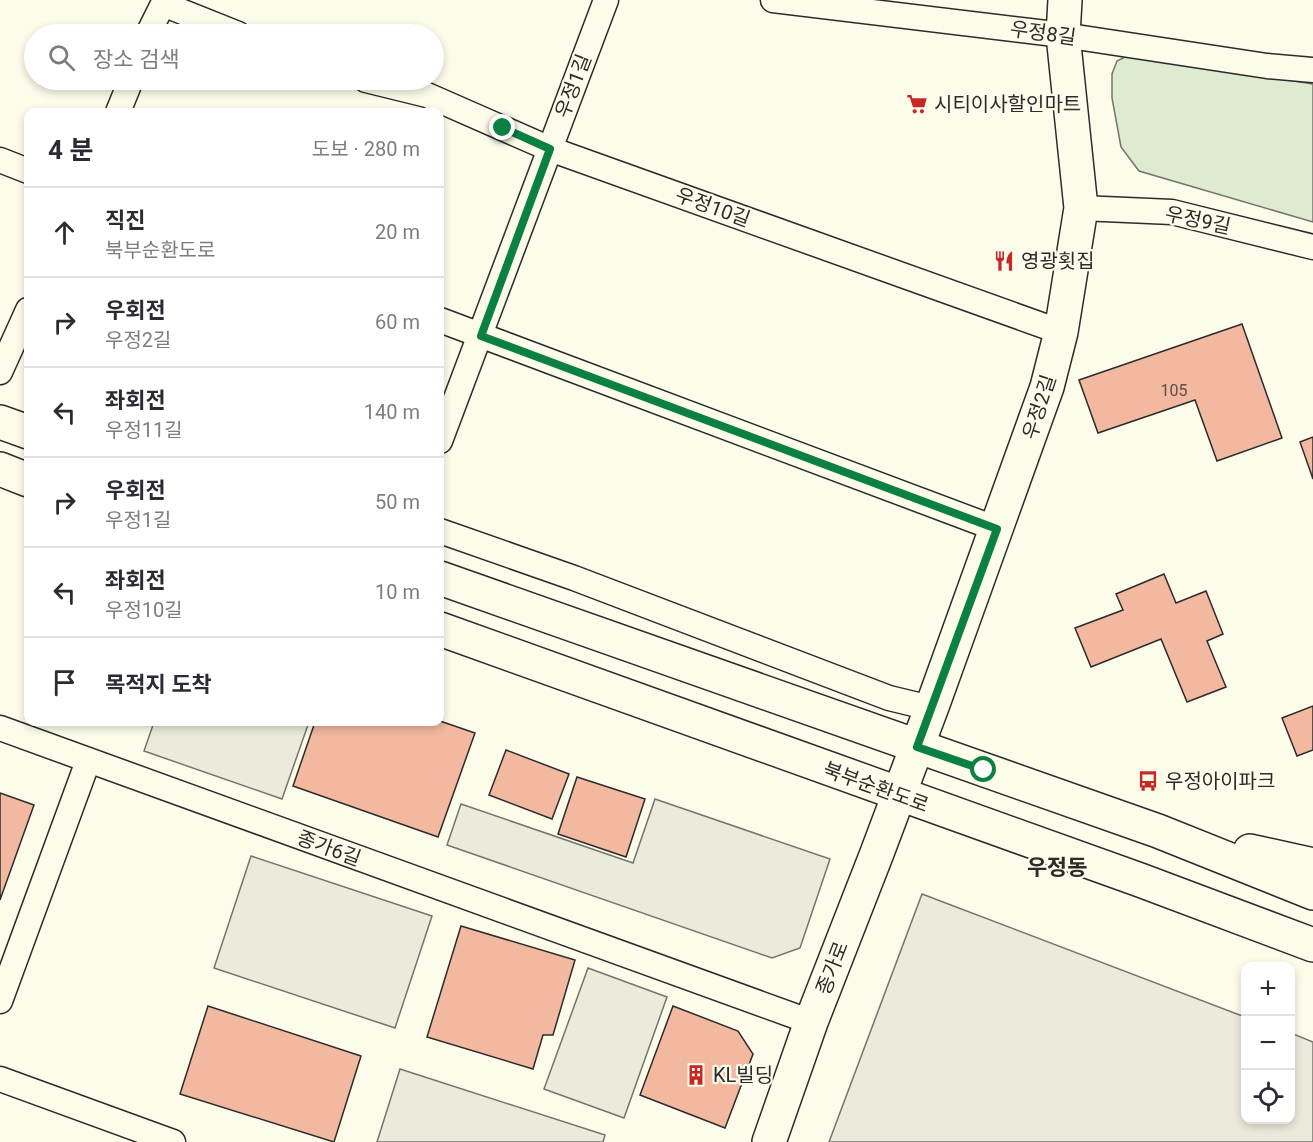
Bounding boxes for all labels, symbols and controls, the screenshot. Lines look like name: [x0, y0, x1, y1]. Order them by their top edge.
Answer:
street label: 우정8길: [1008, 16, 1078, 50]
search box: [24, 24, 444, 90]
icon: search: [45, 41, 78, 74]
text: 장소 검색: [93, 47, 179, 72]
street label: 우정1길: [550, 51, 596, 121]
supermarket icon: 시티이사할인마트: [905, 92, 929, 116]
place label: 시티이사할인마트: [934, 92, 1081, 116]
route end: [489, 114, 515, 140]
text: 4 분: [48, 135, 93, 165]
text: 도보 · 280 m: [312, 137, 420, 161]
street label: 우정10길: [672, 182, 754, 232]
street label: 우정9길: [1163, 201, 1233, 239]
text: 직진: [105, 208, 145, 233]
icon: ahead: [48, 216, 81, 249]
text: 20 m: [375, 220, 420, 244]
text: 북부순환도로: [105, 238, 215, 262]
restaurant icon: 영광횟집: [992, 249, 1016, 273]
place label: 영광횟집: [1021, 249, 1095, 273]
text: 우회전: [105, 298, 166, 323]
icon: right: [48, 306, 81, 339]
text: 60 m: [375, 310, 420, 334]
text: 우정2길: [105, 328, 171, 352]
street label: 우정2길: [1017, 372, 1061, 442]
house number: 105: [1161, 381, 1187, 400]
text: 좌회전: [105, 388, 166, 413]
icon: left: [48, 396, 81, 429]
text: 140 m: [364, 400, 420, 424]
text: 우정11길: [105, 418, 183, 442]
text: 우회전: [105, 478, 166, 503]
icon: right: [48, 486, 81, 519]
text: 50 m: [375, 490, 420, 514]
text: 우정1길: [105, 508, 171, 532]
text: 좌회전: [105, 568, 166, 593]
icon: left: [48, 576, 81, 609]
text: 10 m: [375, 580, 420, 604]
text: 우정10길: [105, 598, 183, 622]
icon: arrive: [48, 666, 81, 699]
text: 목적지 도착: [105, 672, 212, 697]
route start: [970, 756, 996, 782]
street label: 북부순환도로: [820, 757, 932, 817]
bus stop icon: 우정아이파크: [1136, 769, 1160, 793]
place label: 우정아이파크: [1165, 769, 1275, 793]
street label: 종가6길: [294, 825, 364, 871]
district label: 우정동: [1027, 855, 1087, 880]
street label: 종가로: [811, 938, 853, 998]
map controls: [1241, 962, 1295, 1124]
button: +: [1241, 962, 1295, 1016]
button: −: [1241, 1016, 1295, 1070]
building icon: KL빌딩: [684, 1063, 708, 1087]
place label: KL빌딩: [713, 1063, 773, 1087]
button: locate: [1241, 1070, 1295, 1124]

